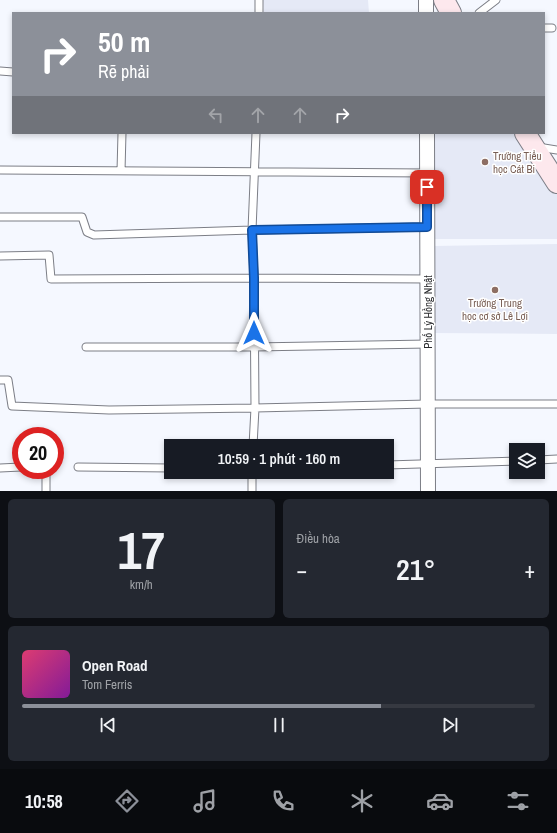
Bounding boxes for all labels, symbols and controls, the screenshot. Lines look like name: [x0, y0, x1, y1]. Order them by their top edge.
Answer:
text: 50 m: [98, 23, 150, 61]
icon: right: [32, 28, 84, 80]
text: Rẽ phải: [98, 59, 150, 84]
icon: left: [205, 104, 227, 126]
icon: ahead: [247, 104, 269, 126]
icon: ahead: [289, 104, 311, 126]
icon: right: [331, 104, 353, 126]
place label: Trường Tiểu học Cát Bi: [493, 149, 541, 176]
marker: Trường Tiểu học Cát Bi: [480, 157, 490, 167]
pin: [410, 170, 444, 204]
icon: arrive: [416, 176, 438, 198]
street label: Phố Lý Hồng Nhật: [421, 275, 435, 349]
marker: Trường Trung học cơ sở Lê Lợi: [490, 285, 500, 295]
place label: Trường Trung học cơ sở Lê Lợi: [462, 296, 528, 323]
position arrow: [233, 312, 275, 354]
speed limit sign: 20: [12, 427, 64, 479]
map controls: [509, 443, 545, 479]
button: layers: [509, 443, 545, 479]
text: 10:59 · 1 phút · 160 m: [218, 448, 340, 469]
text: 17: [118, 515, 165, 585]
text: Điều hòa: [297, 530, 340, 547]
text: 21°: [396, 549, 435, 589]
text: −: [297, 555, 307, 585]
text: +: [524, 555, 535, 585]
text: km/h: [130, 576, 153, 593]
text: Open Road: [82, 655, 148, 676]
text: Tom Ferris: [82, 676, 132, 693]
icon: previous: [97, 714, 119, 736]
icon: pause: [268, 714, 290, 736]
icon: next: [439, 714, 461, 736]
icon: directions: [113, 787, 141, 815]
icon: music: [191, 787, 219, 815]
icon: phone: [269, 787, 297, 815]
icon: climate: [348, 787, 376, 815]
icon: car: [426, 787, 454, 815]
icon: filters: [504, 787, 532, 815]
text: 10:58: [25, 789, 63, 814]

